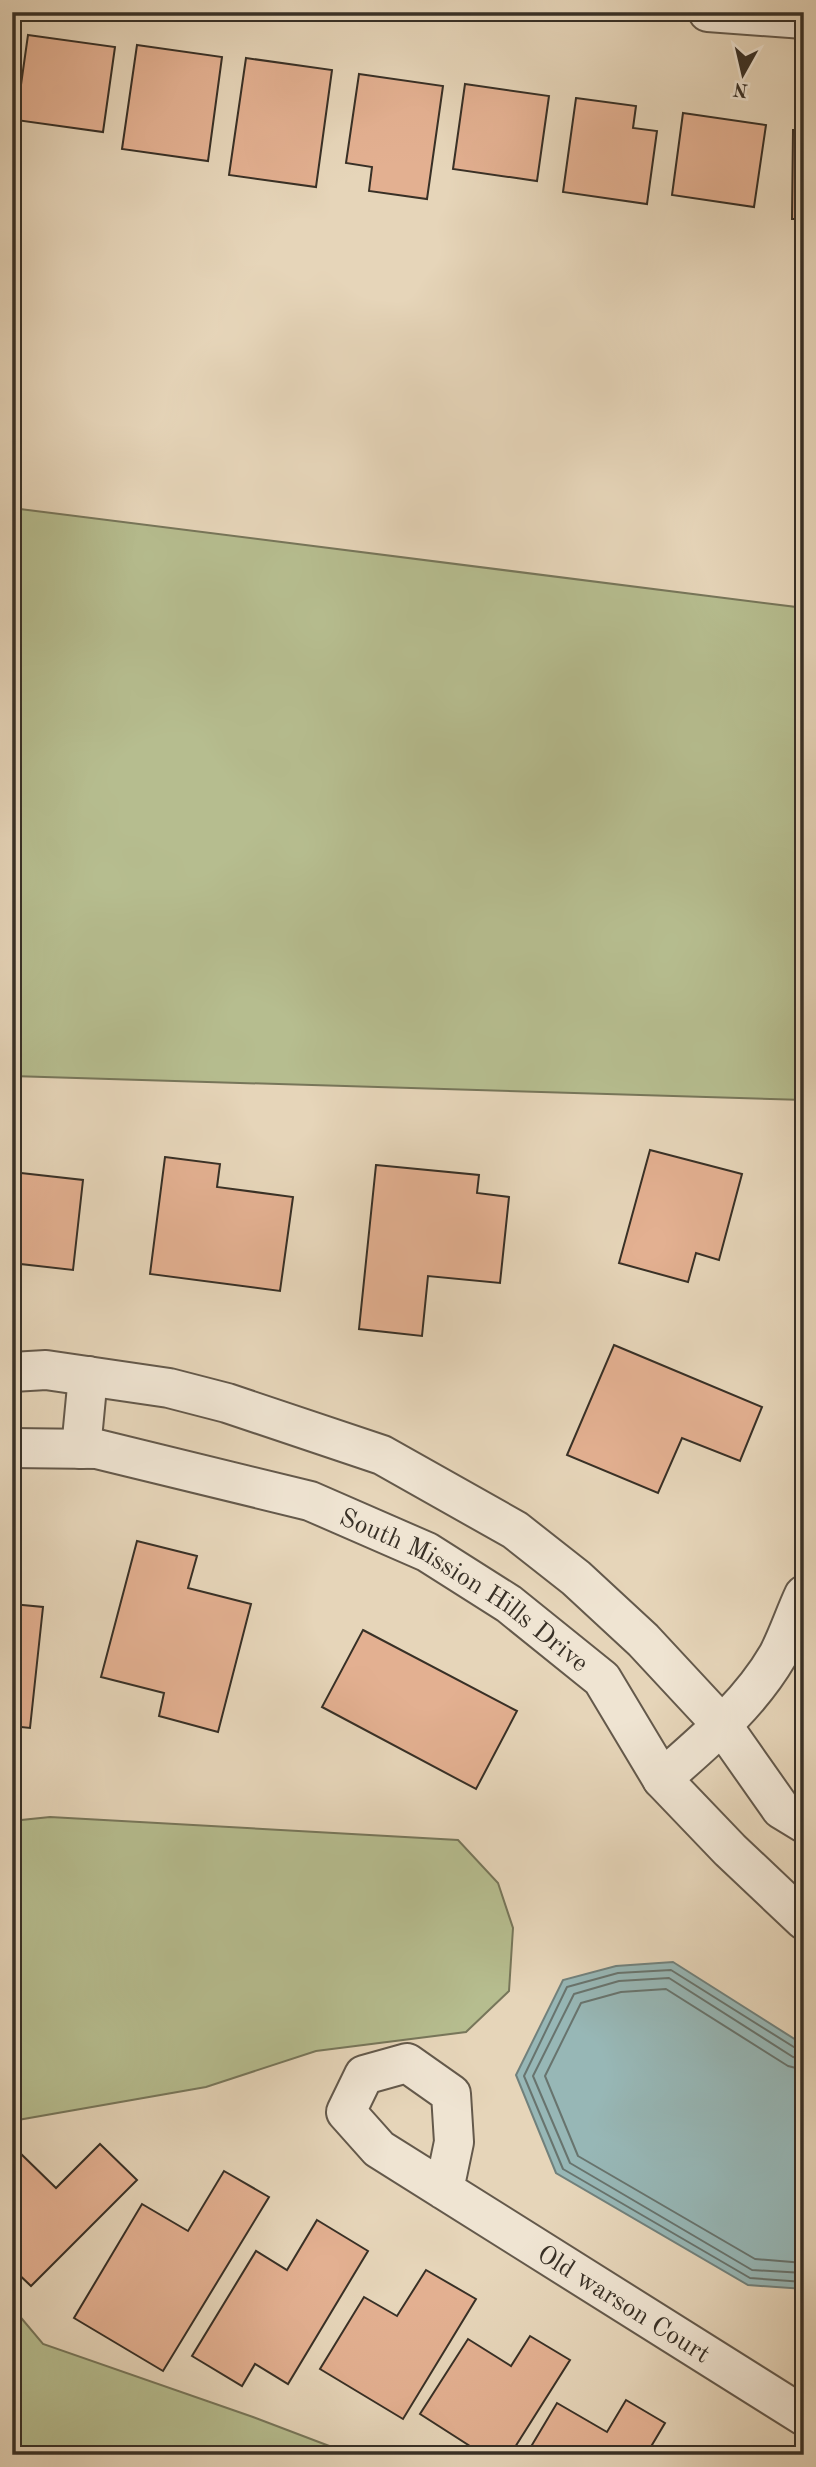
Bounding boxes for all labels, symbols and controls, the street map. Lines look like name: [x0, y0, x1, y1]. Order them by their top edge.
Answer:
north arrow: [708, 38, 778, 108]
text: N: [732, 78, 749, 99]
street label: South Mission Hills Drive: [335, 1505, 593, 1677]
street label: Old warson Court: [532, 2241, 714, 2369]

